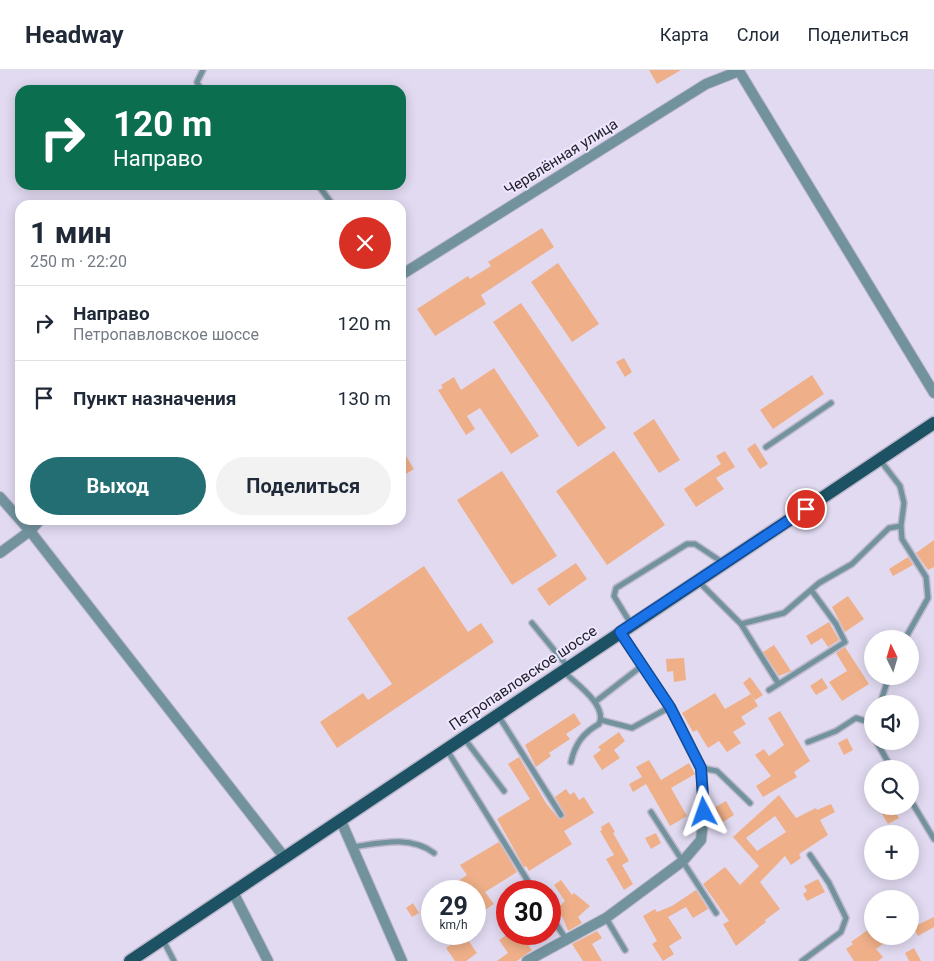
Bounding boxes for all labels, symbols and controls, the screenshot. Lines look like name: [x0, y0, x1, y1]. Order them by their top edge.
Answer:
text: Headway: [25, 21, 124, 49]
text: Карта: [660, 24, 709, 45]
text: Слои: [737, 24, 780, 45]
text: Поделиться: [808, 24, 909, 45]
text: 120 m: [113, 104, 212, 145]
icon: right: [30, 105, 95, 170]
street label: Червлённая улица: [501, 115, 621, 199]
text: Направо: [113, 146, 203, 171]
text: 1 мин: [30, 215, 111, 250]
button: close: [339, 217, 391, 269]
text: 250 m · 22:20: [30, 252, 127, 271]
text: Направо: [73, 302, 150, 325]
icon: right: [30, 309, 58, 337]
text: 120 m: [338, 312, 391, 335]
text: Петропавловское шоссе: [73, 325, 259, 344]
icon: arrive: [30, 384, 58, 412]
text: Пункт назначения: [73, 387, 236, 410]
text: 130 m: [338, 387, 391, 410]
button: Выход: [30, 457, 206, 515]
button: Поделиться: [216, 457, 391, 515]
pin: [785, 488, 827, 530]
icon: arrive: [792, 495, 820, 523]
street label: Петропавловское шоссе: [446, 622, 600, 734]
north arrow: [864, 630, 919, 685]
map controls: [864, 630, 919, 945]
button: sound: [864, 695, 919, 750]
button: search: [864, 760, 919, 815]
position arrow: [677, 785, 729, 837]
button: +: [864, 825, 919, 880]
speed limit sign: 30: [496, 880, 561, 945]
button: −: [864, 890, 919, 945]
text: 29: [439, 892, 468, 921]
text: km/h: [439, 918, 468, 932]

